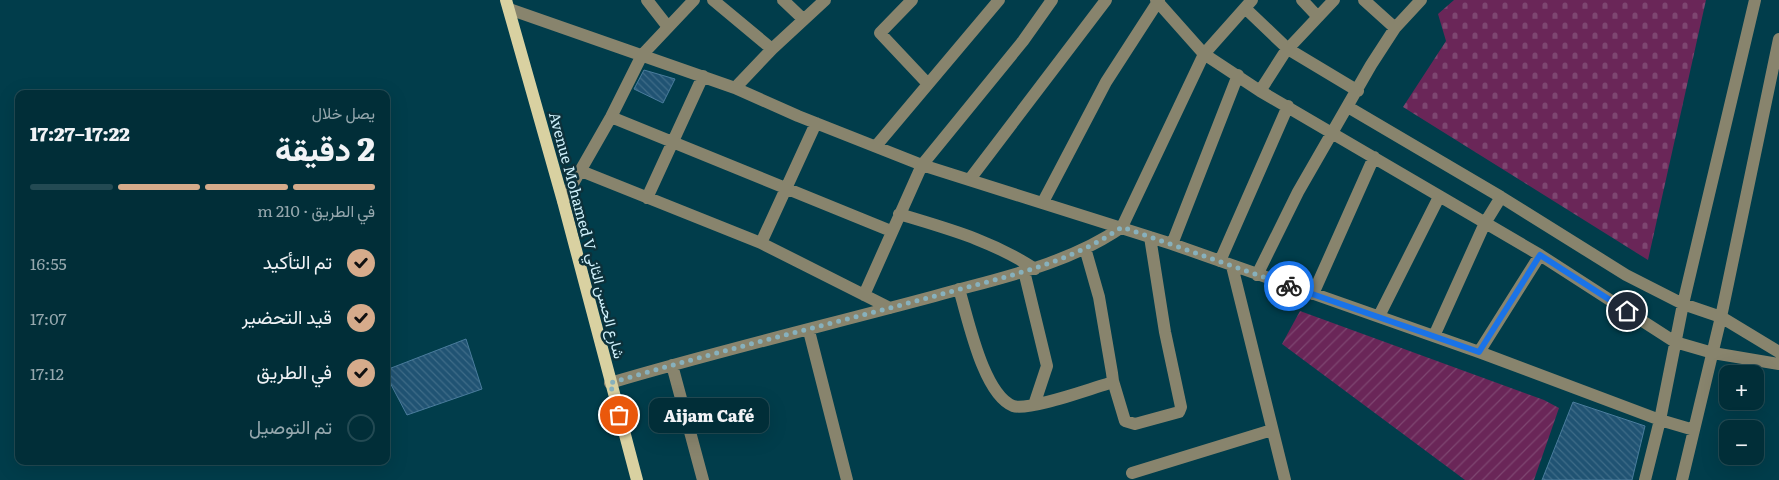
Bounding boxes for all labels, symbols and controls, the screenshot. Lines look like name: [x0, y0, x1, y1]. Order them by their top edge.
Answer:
text: يصل خلال: [312, 100, 375, 124]
street label: Avenue Mohamed V شارع الحسن الثاني: [541, 109, 632, 362]
text: 17:22–17:27: [30, 119, 130, 147]
text: 2 دقيقة: [275, 123, 375, 171]
text: في الطريق · 210 m: [257, 198, 375, 222]
text: تم التأكيد: [263, 247, 332, 275]
icon: check: [347, 249, 375, 277]
text: 16:55: [30, 251, 67, 275]
courier: [1264, 261, 1314, 311]
icon: bike: [1275, 272, 1303, 300]
pin: [1606, 290, 1648, 332]
icon: home: [1613, 297, 1641, 325]
text: قيد التحضير: [242, 302, 332, 330]
icon: check: [347, 304, 375, 332]
text: 17:07: [30, 306, 67, 330]
text: في الطريق: [257, 357, 332, 385]
icon: check: [347, 359, 375, 387]
text: 17:12: [30, 361, 64, 385]
map controls: [1719, 365, 1764, 465]
button: +: [1719, 365, 1764, 410]
pin: [598, 394, 640, 436]
callout: Aijam Café: [649, 398, 769, 432]
icon: bag: [605, 401, 633, 429]
text: Aijam Café: [664, 403, 754, 427]
text: تم التوصيل: [249, 412, 332, 440]
button: −: [1719, 420, 1764, 465]

